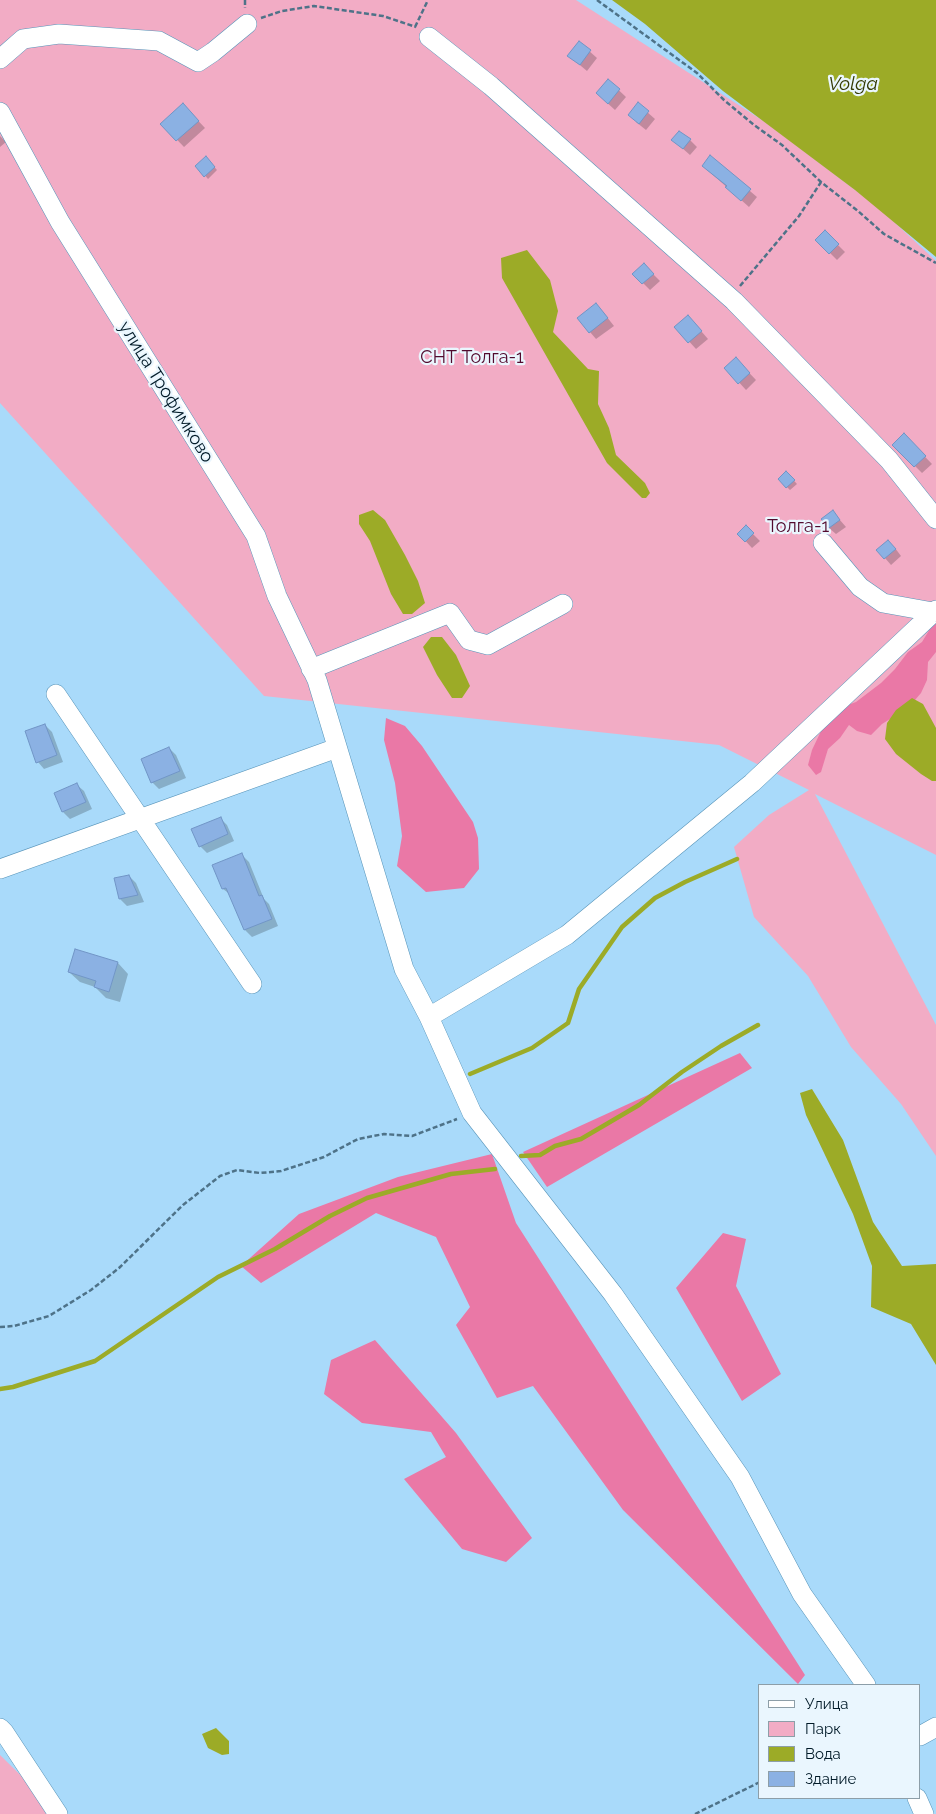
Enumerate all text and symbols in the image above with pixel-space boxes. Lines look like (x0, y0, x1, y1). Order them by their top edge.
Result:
water label: Volga (828, 73, 878, 95)
street label: улица Трофимково (114, 317, 218, 467)
park label: СНТ Толга-1 (420, 347, 524, 369)
park label: Толга-1 (767, 516, 829, 538)
legend (758, 1684, 921, 1799)
text: Улица (805, 1695, 849, 1713)
text: Парк (805, 1720, 841, 1738)
text: Вода (805, 1745, 841, 1763)
text: Здание (805, 1770, 856, 1788)

